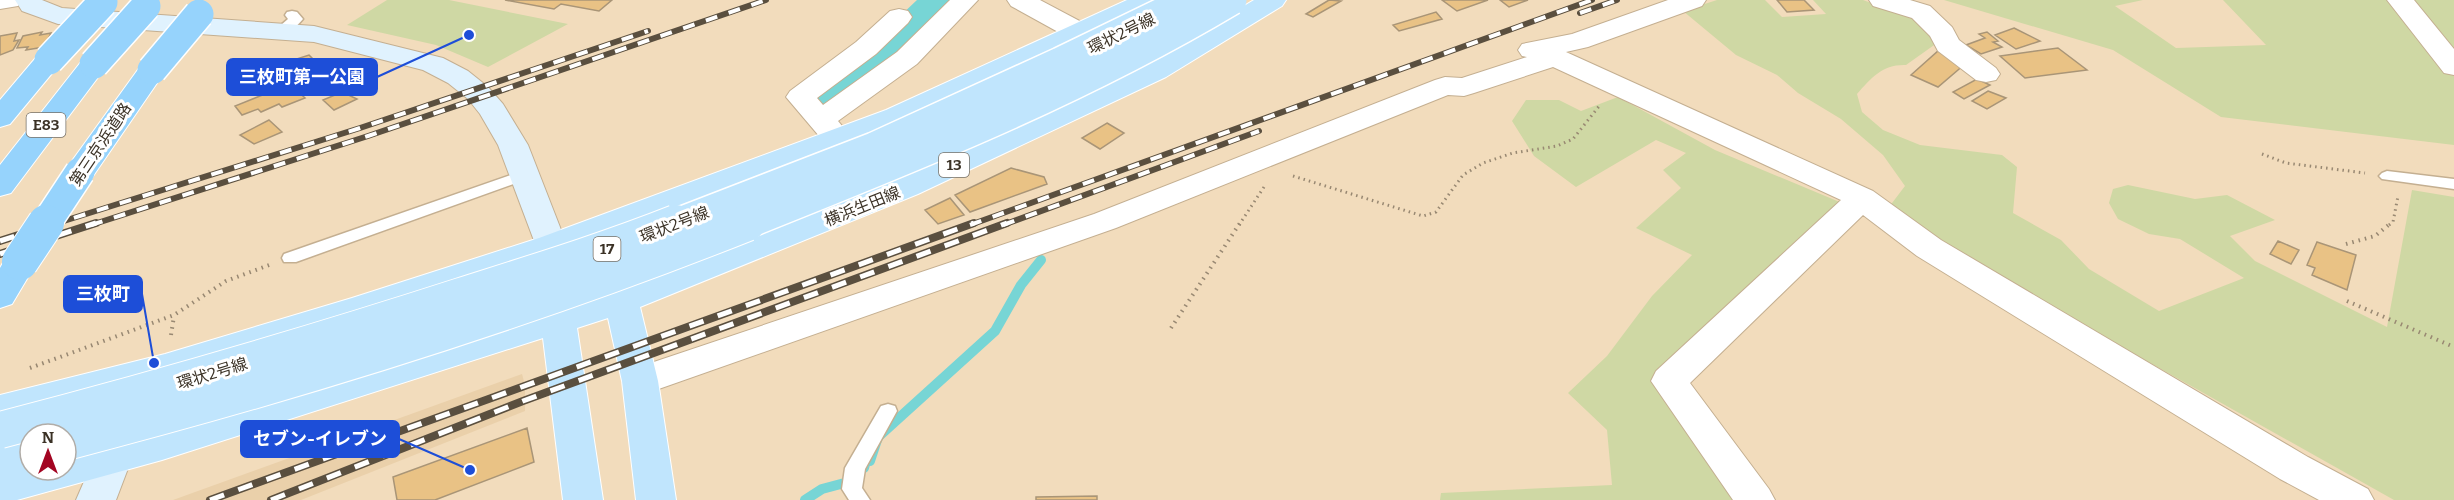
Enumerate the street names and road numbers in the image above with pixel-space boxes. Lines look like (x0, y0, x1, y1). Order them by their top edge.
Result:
street label: 環状2号線 (1084, 9, 1158, 58)
street label: 第三京浜道路 (66, 99, 135, 189)
road number: E83 (26, 113, 66, 137)
road number: 13 (939, 153, 969, 177)
street label: 横浜生田線 (822, 183, 903, 230)
street label: 環状2号線 (637, 203, 712, 246)
road number: 17 (594, 237, 620, 261)
street label: 環状2号線 (175, 354, 250, 393)

